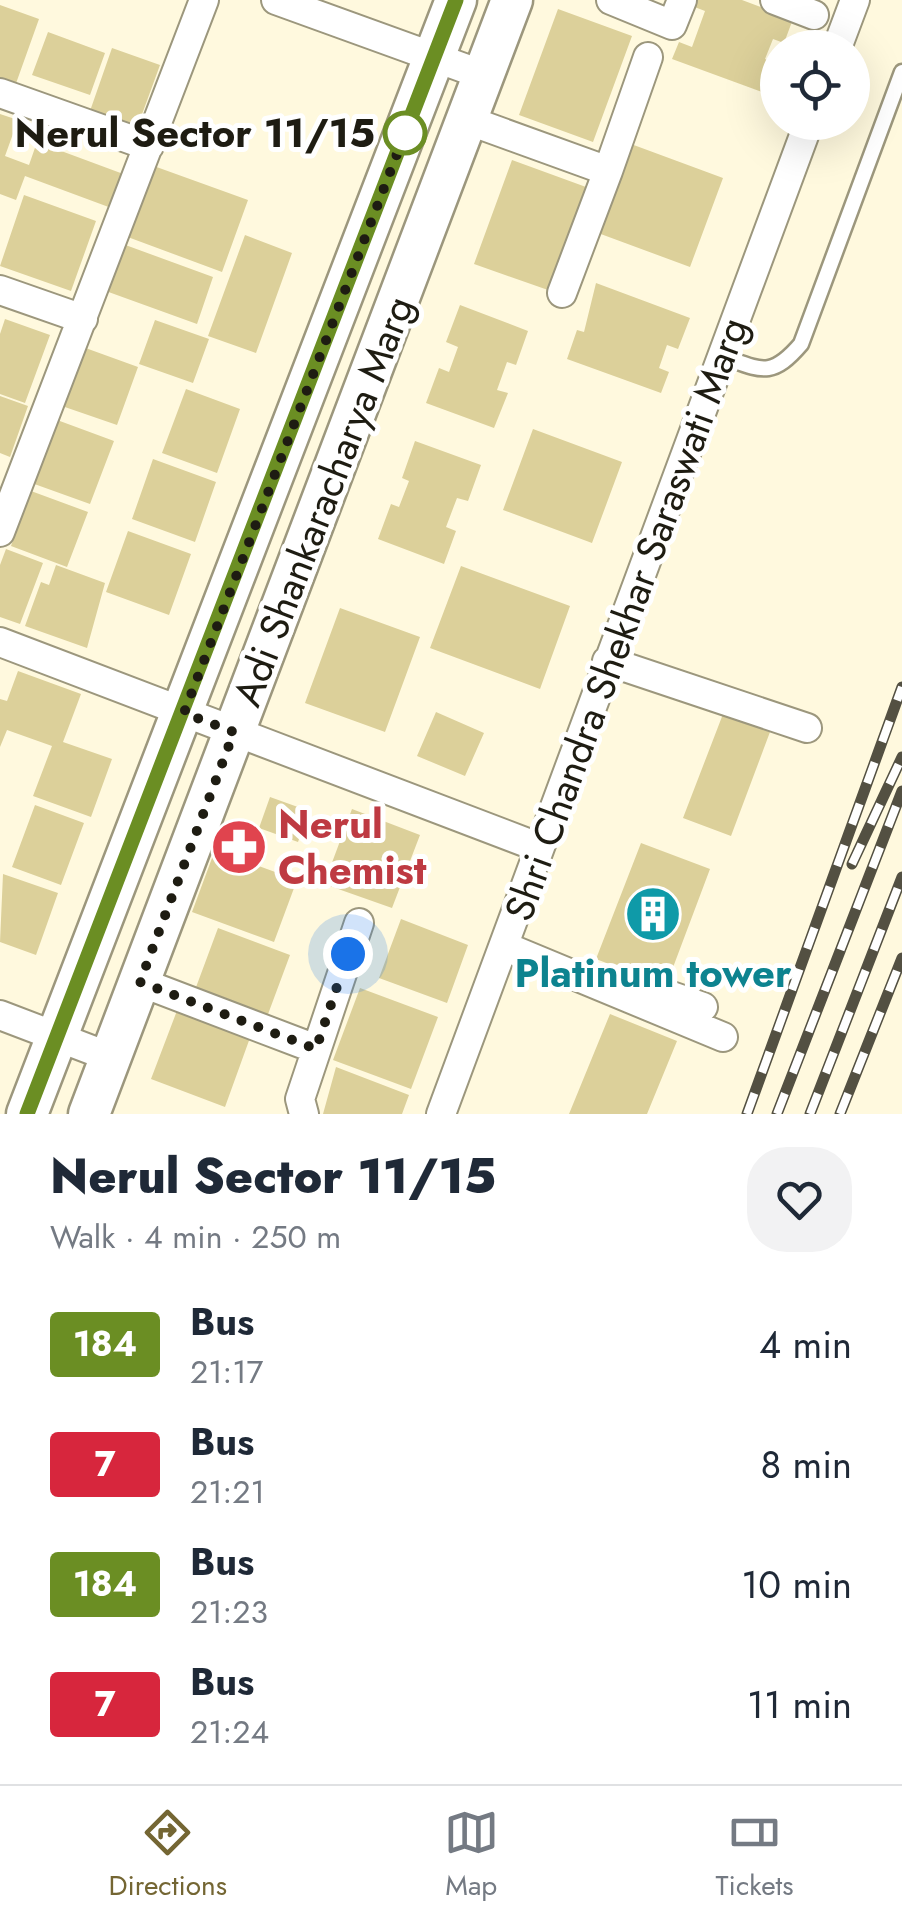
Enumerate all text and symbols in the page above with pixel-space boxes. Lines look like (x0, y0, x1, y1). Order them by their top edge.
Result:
map controls (760, 30, 870, 140)
button: locate (760, 30, 870, 140)
place label: Nerul Sector 11/15 (14, 104, 375, 162)
marker: Nerul Sector 11/15 (384, 112, 426, 154)
street label: Adi Shankaracharya Marg (218, 287, 428, 715)
street label: Shri Chandra Shekhar Saraswati Marg (490, 309, 762, 929)
place label: Nerul Chemist (278, 795, 427, 899)
pharmacy icon: Nerul Chemist (209, 817, 269, 877)
building icon: Platinum tower (623, 884, 683, 944)
your location (323, 929, 373, 979)
place label: Platinum tower (515, 944, 792, 1002)
text: Nerul Sector 11/15 (50, 1142, 496, 1211)
button: heart (747, 1147, 852, 1252)
text: Walk · 4 min · 250 m (50, 1214, 341, 1260)
text: Bus (190, 1294, 254, 1349)
text: 4 min (759, 1317, 852, 1372)
text: 184 (73, 1319, 137, 1369)
text: 21:17 (190, 1349, 263, 1395)
text: Bus (190, 1414, 254, 1469)
text: 8 min (760, 1437, 852, 1492)
text: 7 (94, 1439, 116, 1489)
text: 21:21 (190, 1469, 265, 1515)
text: Bus (190, 1534, 254, 1589)
text: 10 min (741, 1557, 852, 1612)
text: 184 (73, 1559, 137, 1609)
text: 21:23 (190, 1589, 268, 1635)
text: Bus (190, 1654, 254, 1709)
text: 11 min (747, 1677, 852, 1732)
text: 7 (94, 1679, 116, 1729)
text: 21:24 (190, 1709, 269, 1755)
tab: Directions (108, 1805, 227, 1906)
tab: Map (444, 1805, 499, 1906)
tab: Tickets (716, 1805, 794, 1906)

